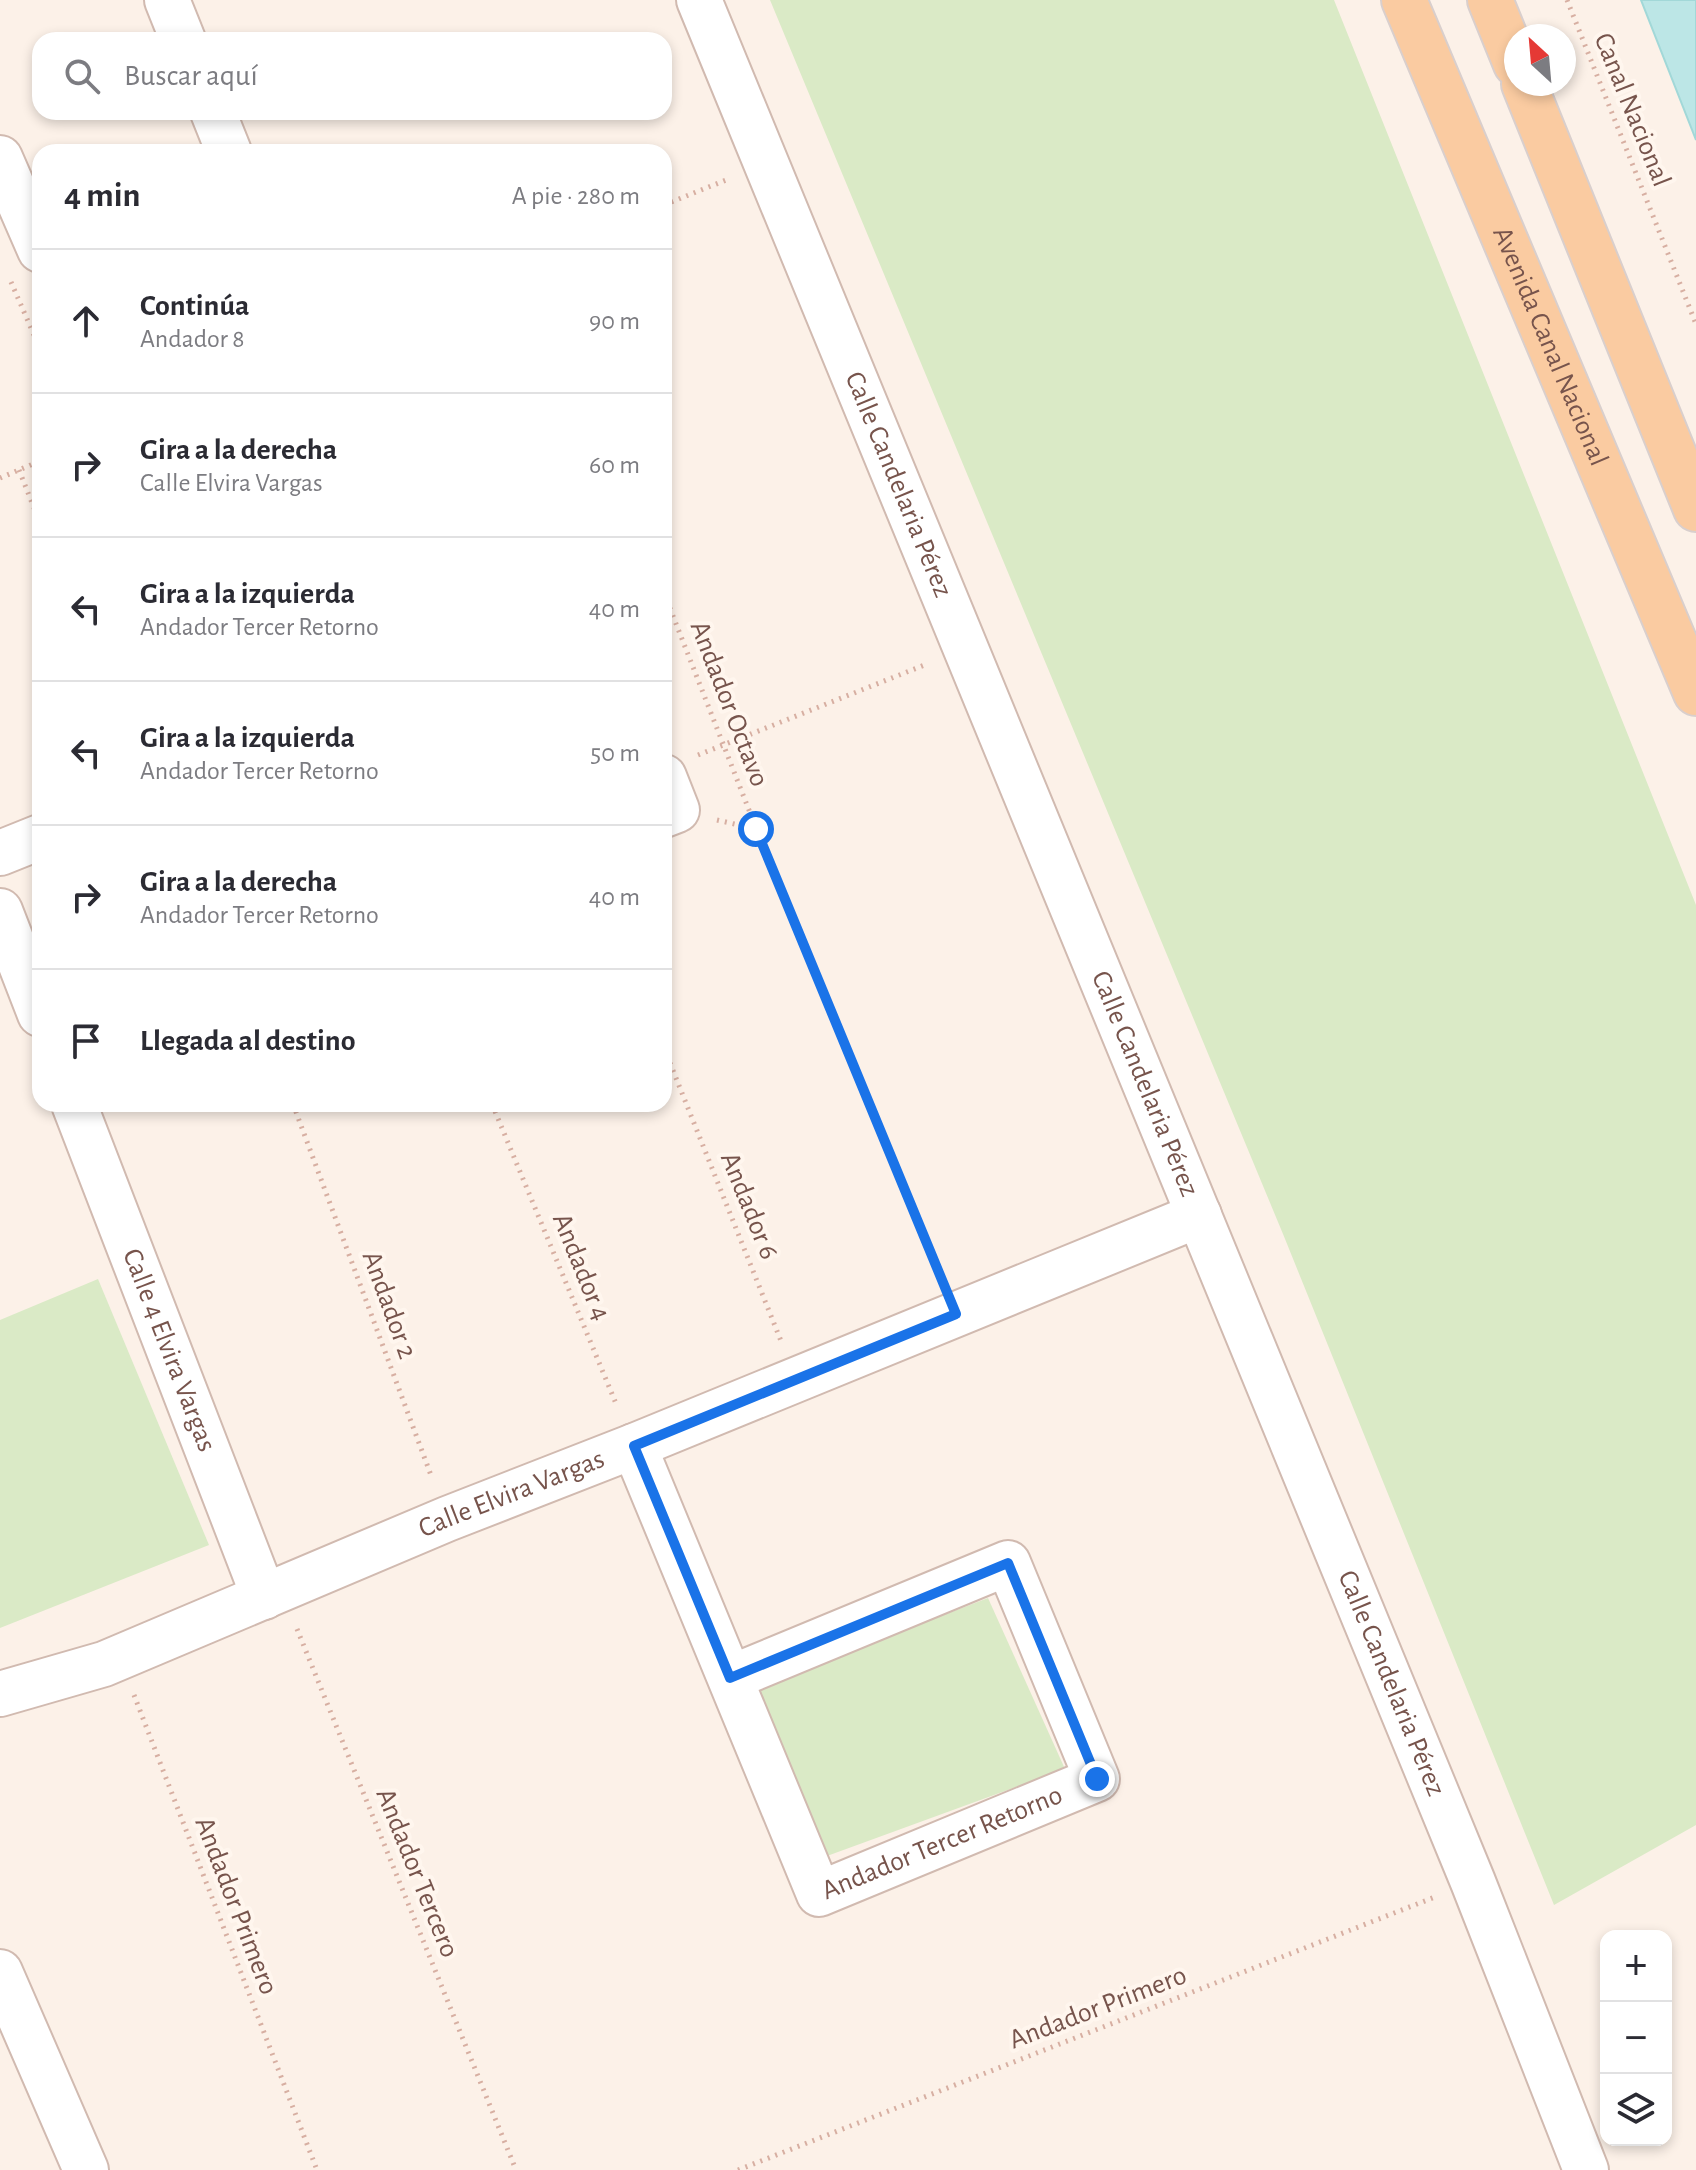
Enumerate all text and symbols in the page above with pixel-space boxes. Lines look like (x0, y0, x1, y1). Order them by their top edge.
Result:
north arrow (1504, 24, 1576, 96)
street label: Canal Nacional (1589, 29, 1675, 191)
search box (32, 32, 672, 120)
icon: search (60, 54, 104, 98)
text: Buscar aquí (124, 61, 258, 91)
text: 4 min (64, 179, 141, 213)
text: A pie · 280 m (512, 183, 640, 209)
street label: Avenida Canal Nacional (1487, 223, 1613, 470)
text: Continúa (140, 291, 249, 321)
icon: ahead (64, 299, 108, 343)
text: 90 m (589, 308, 640, 334)
text: Andador 8 (140, 326, 245, 352)
street label: Calle Candelaria Pérez (840, 368, 957, 601)
text: Gira a la derecha (140, 435, 337, 465)
icon: right (64, 443, 108, 487)
text: 60 m (589, 452, 640, 478)
text: Calle Elvira Vargas (140, 470, 323, 496)
text: Gira a la izquierda (140, 579, 355, 609)
icon: left (64, 587, 108, 631)
text: 40 m (589, 596, 640, 622)
text: Andador Tercer Retorno (140, 614, 379, 640)
street label: Andador Octavo (685, 617, 773, 791)
text: Gira a la izquierda (140, 723, 355, 753)
icon: left (64, 731, 108, 775)
text: 50 m (590, 740, 640, 766)
text: Andador Tercer Retorno (140, 758, 379, 784)
route start (738, 811, 774, 847)
text: Gira a la derecha (140, 867, 337, 897)
icon: right (64, 875, 108, 919)
text: 40 m (589, 884, 640, 910)
text: Andador Tercer Retorno (140, 902, 379, 928)
street label: Calle Candelaria Pérez (1086, 967, 1204, 1201)
icon: arrive (64, 1019, 108, 1063)
text: Llegada al destino (140, 1026, 356, 1056)
street label: Andador 6 (715, 1149, 783, 1263)
street label: Andador 4 (547, 1209, 615, 1325)
street label: Calle 4 Elvira Vargas (117, 1245, 221, 1456)
street label: Andador 2 (357, 1248, 421, 1362)
street label: Calle Elvira Vargas (415, 1445, 608, 1543)
street label: Calle Candelaria Pérez (1333, 1567, 1450, 1800)
route end (1079, 1761, 1115, 1797)
street label: Andador Tercer Retorno (818, 1781, 1066, 1905)
street label: Andador Tercero (370, 1784, 464, 1962)
street label: Andador Primero (189, 1813, 283, 1999)
map controls (1600, 1930, 1672, 2146)
button: + (1600, 1930, 1672, 2002)
street label: Andador Primero (1005, 1961, 1191, 2055)
button: − (1600, 2002, 1672, 2074)
button: layers (1600, 2074, 1672, 2146)

